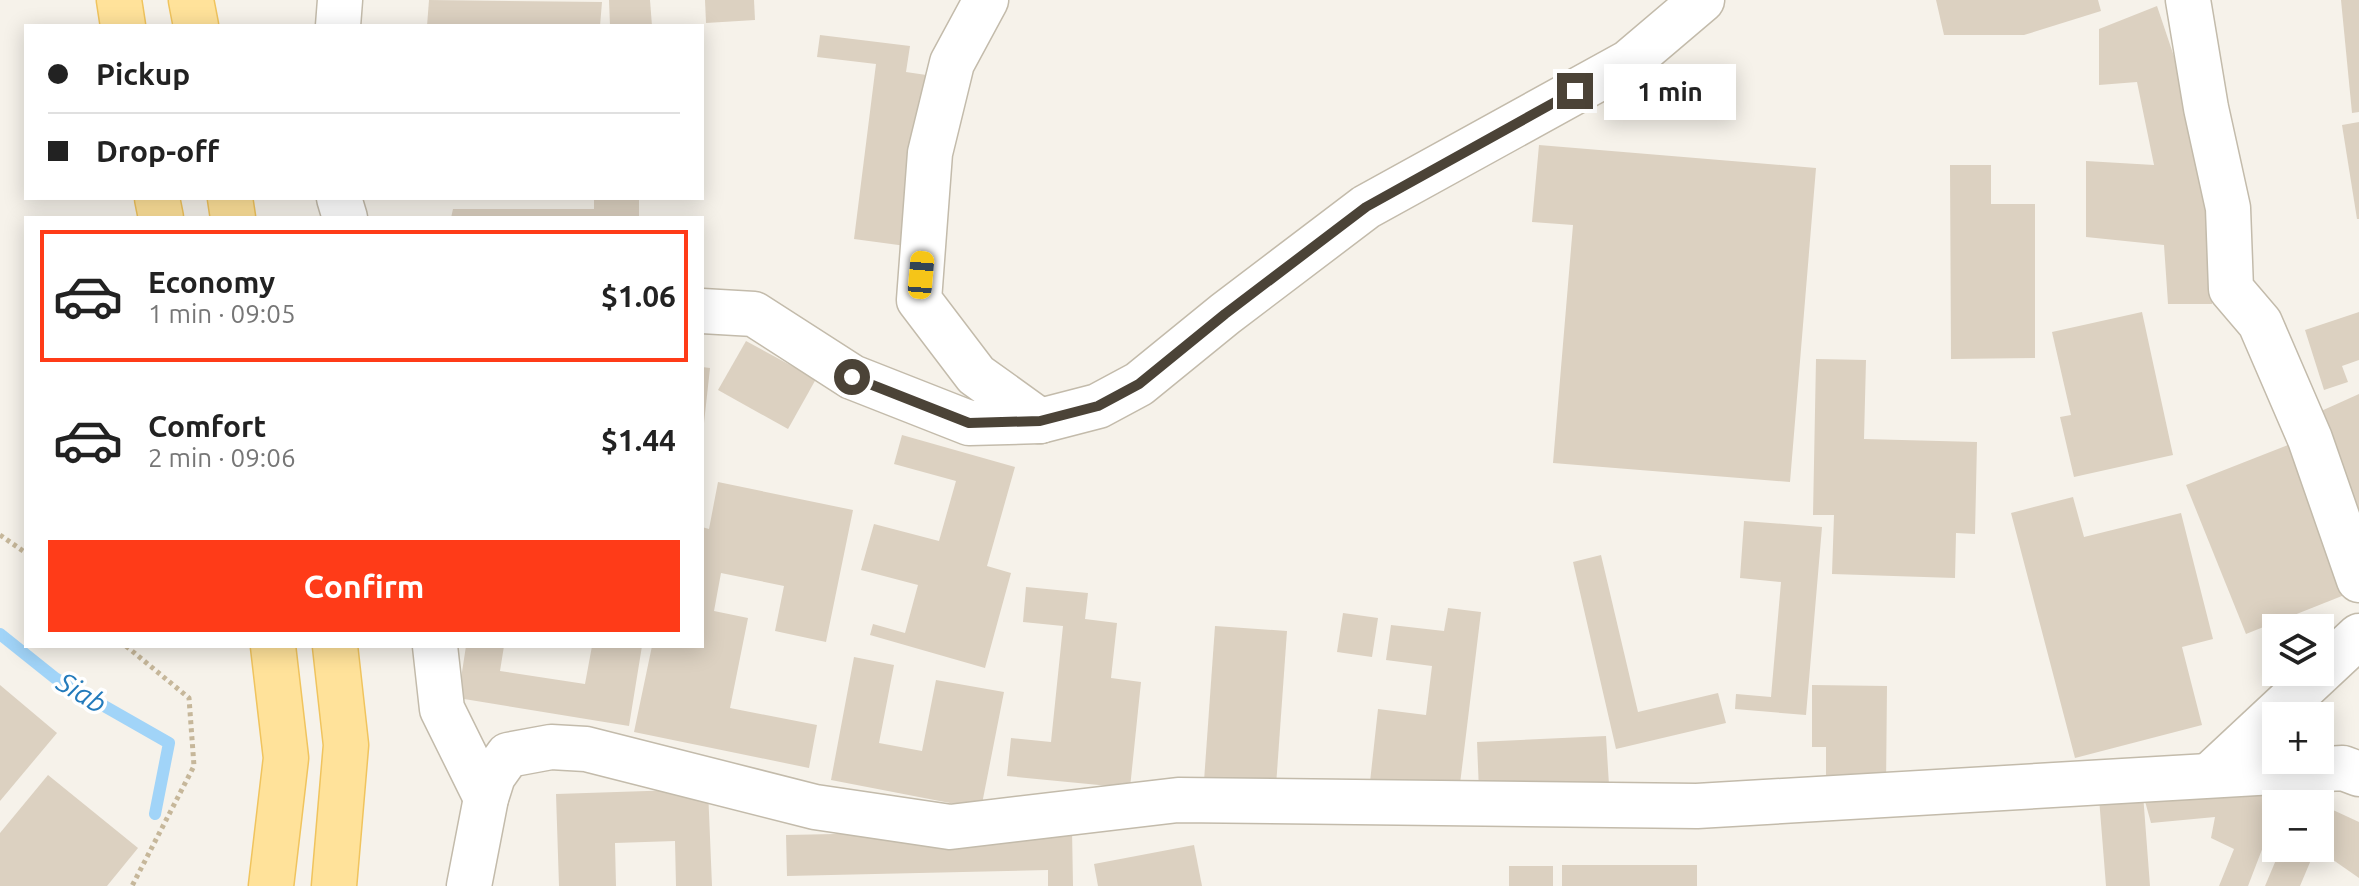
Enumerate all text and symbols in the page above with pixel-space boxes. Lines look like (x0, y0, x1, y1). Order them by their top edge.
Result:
text: Pickup (96, 57, 190, 91)
callout: 1 min (1603, 63, 1735, 119)
route end (1557, 73, 1593, 109)
text: 1 min (1637, 77, 1703, 106)
text: Drop-off (96, 134, 219, 168)
car (907, 250, 935, 300)
icon: car (52, 260, 124, 332)
text: Economy (148, 265, 275, 299)
text: $1.06 (601, 279, 676, 313)
text: 1 min · 09:05 (148, 299, 296, 328)
route start (834, 359, 870, 395)
icon: car (52, 404, 124, 476)
text: Comfort (148, 409, 266, 443)
text: $1.44 (601, 423, 676, 457)
text: 2 min · 09:06 (148, 443, 296, 472)
button: Confirm (48, 540, 680, 632)
map controls (2262, 614, 2334, 862)
button: layers (2262, 614, 2334, 686)
water label: Siab (51, 665, 112, 719)
button: + (2262, 702, 2334, 774)
button: − (2262, 790, 2334, 862)

